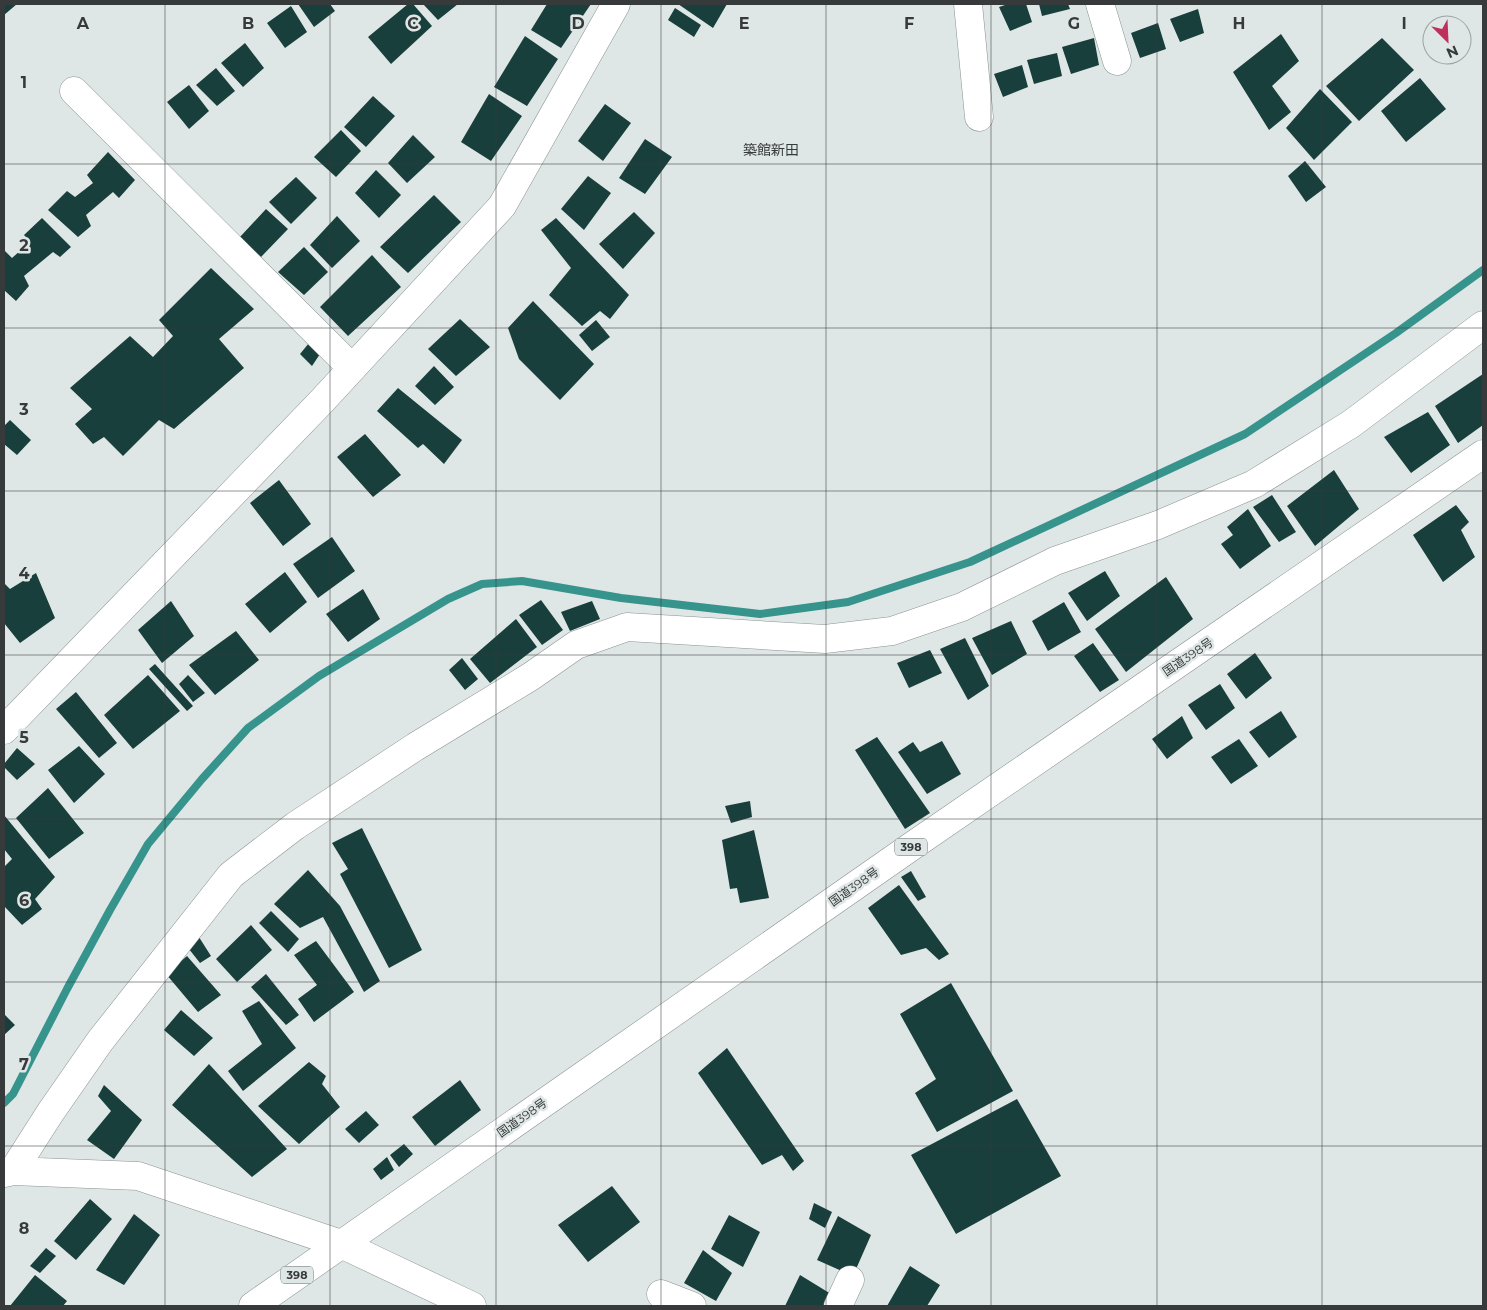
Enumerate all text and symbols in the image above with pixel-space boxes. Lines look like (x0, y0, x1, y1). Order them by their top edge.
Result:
text: A (76, 14, 90, 33)
text: B (242, 14, 254, 33)
text: C (407, 14, 419, 33)
text: D (571, 14, 585, 33)
text: E (739, 14, 749, 33)
text: F (904, 14, 914, 33)
text: G (1068, 14, 1080, 33)
text: H (1233, 14, 1245, 33)
text: I (1401, 14, 1407, 33)
north arrow (1422, 15, 1472, 65)
text: N (1443, 41, 1461, 62)
text: 1 (21, 73, 27, 92)
district label: 築館新田 (743, 141, 799, 159)
text: 2 (19, 236, 29, 255)
text: 3 (18, 400, 29, 419)
text: 4 (18, 564, 30, 583)
street label: 国道398号 (1160, 634, 1216, 679)
text: 5 (19, 728, 29, 747)
road number: 398 (895, 839, 927, 856)
street label: 国道398号 (826, 864, 882, 909)
text: 6 (19, 891, 29, 910)
text: 7 (19, 1055, 29, 1074)
street label: 国道398号 (494, 1095, 550, 1140)
text: 8 (19, 1219, 29, 1238)
road number: 398 (281, 1266, 313, 1284)

